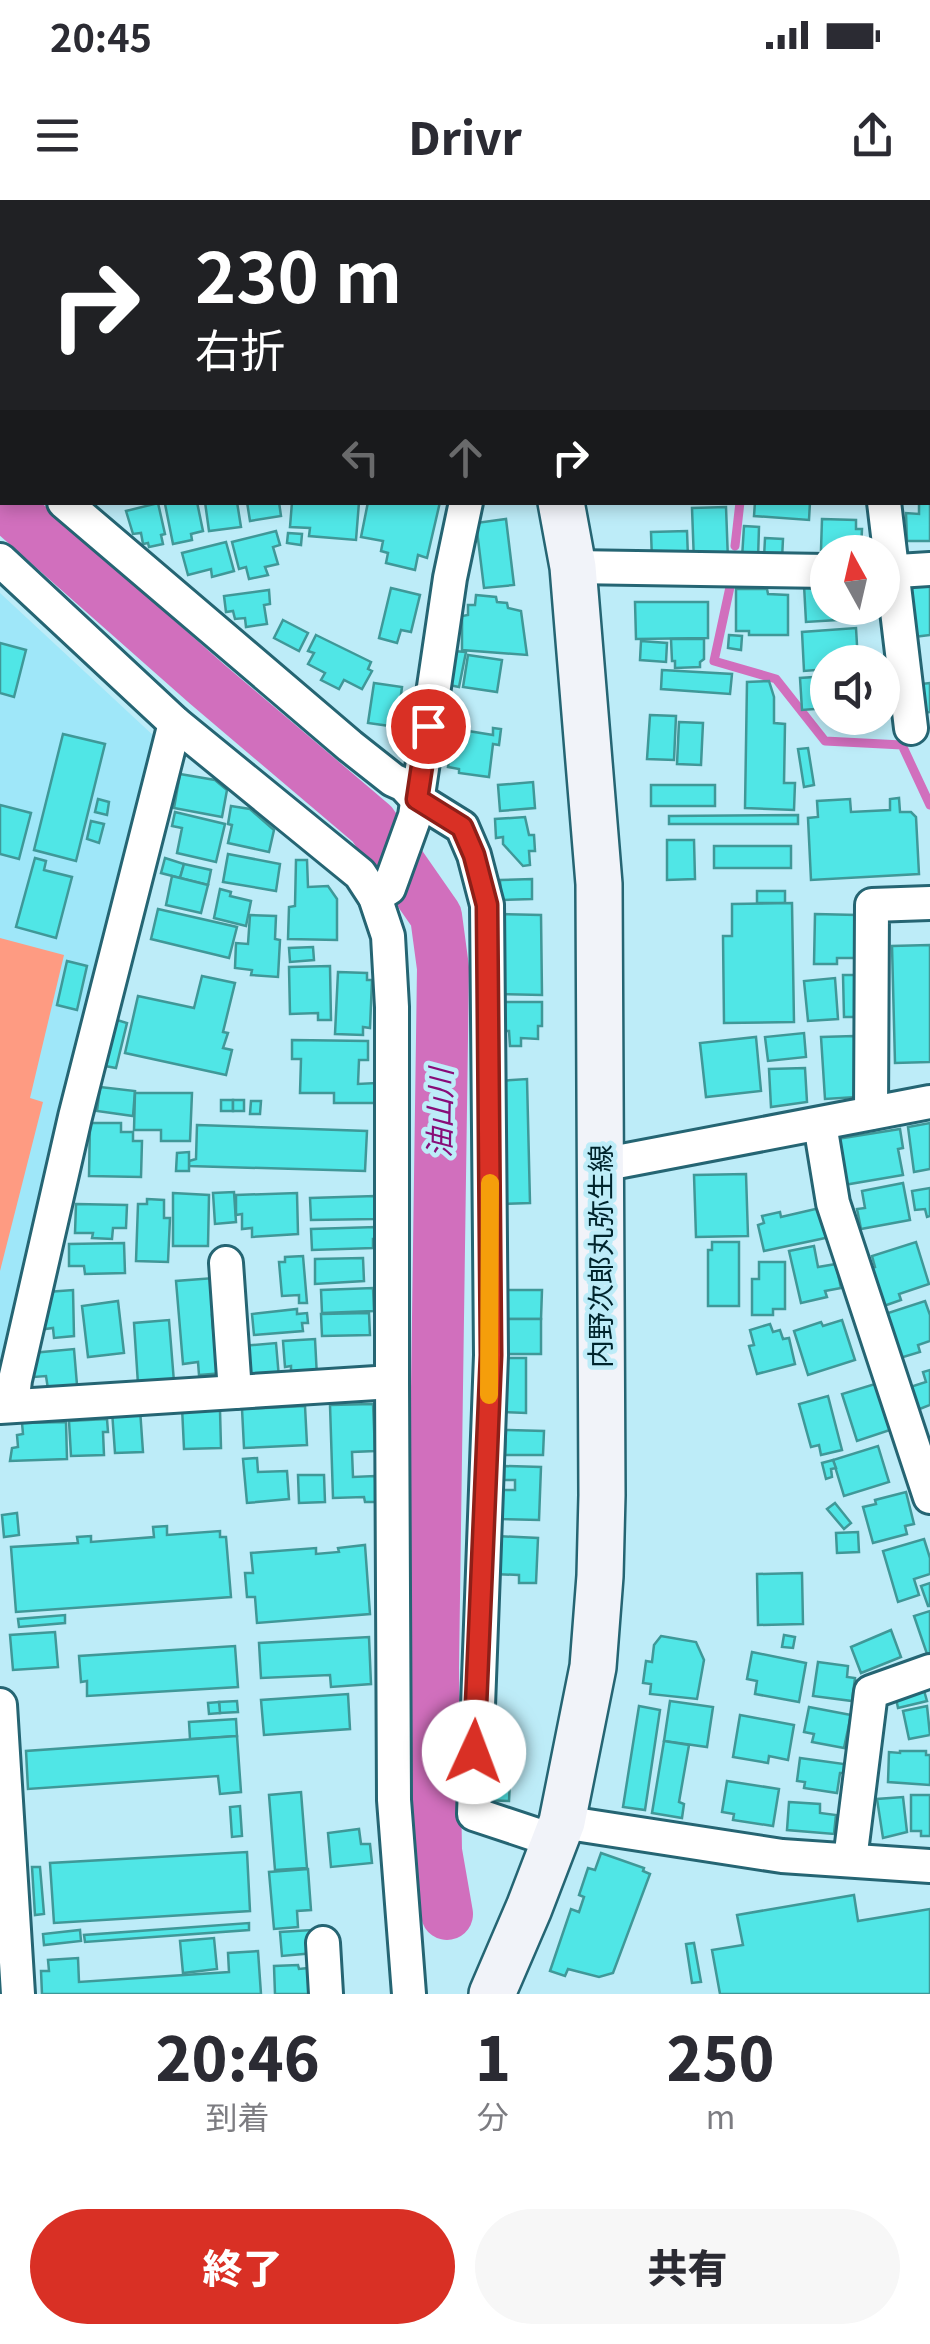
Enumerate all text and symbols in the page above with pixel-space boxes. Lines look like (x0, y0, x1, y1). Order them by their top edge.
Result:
text: 20:45 (50, 8, 152, 63)
text: Drivr (408, 103, 522, 168)
icon: menu (30, 108, 85, 163)
icon: share (845, 108, 900, 163)
text: 230 m (195, 222, 402, 323)
icon: right (30, 240, 160, 370)
text: 右折 (195, 315, 285, 380)
icon: left (333, 430, 388, 485)
icon: ahead (438, 430, 493, 485)
icon: right (543, 430, 598, 485)
north arrow (810, 535, 900, 625)
map controls (810, 535, 900, 735)
button: sound (810, 645, 900, 735)
pin (386, 684, 471, 769)
icon: arrive (401, 699, 456, 754)
water label: 油山川 (415, 1065, 461, 1158)
street label: 内野次郎丸弥生線 (579, 1144, 619, 1368)
position arrow (422, 1700, 526, 1804)
text: 20:46 (156, 2011, 320, 2098)
text: 1 (475, 2011, 511, 2098)
text: 250 (667, 2011, 774, 2098)
text: 到着 (206, 2092, 270, 2138)
text: 分 (477, 2092, 509, 2138)
text: m (706, 2092, 735, 2138)
button: 終了 (30, 2209, 455, 2324)
button: 共有 (475, 2209, 900, 2324)

